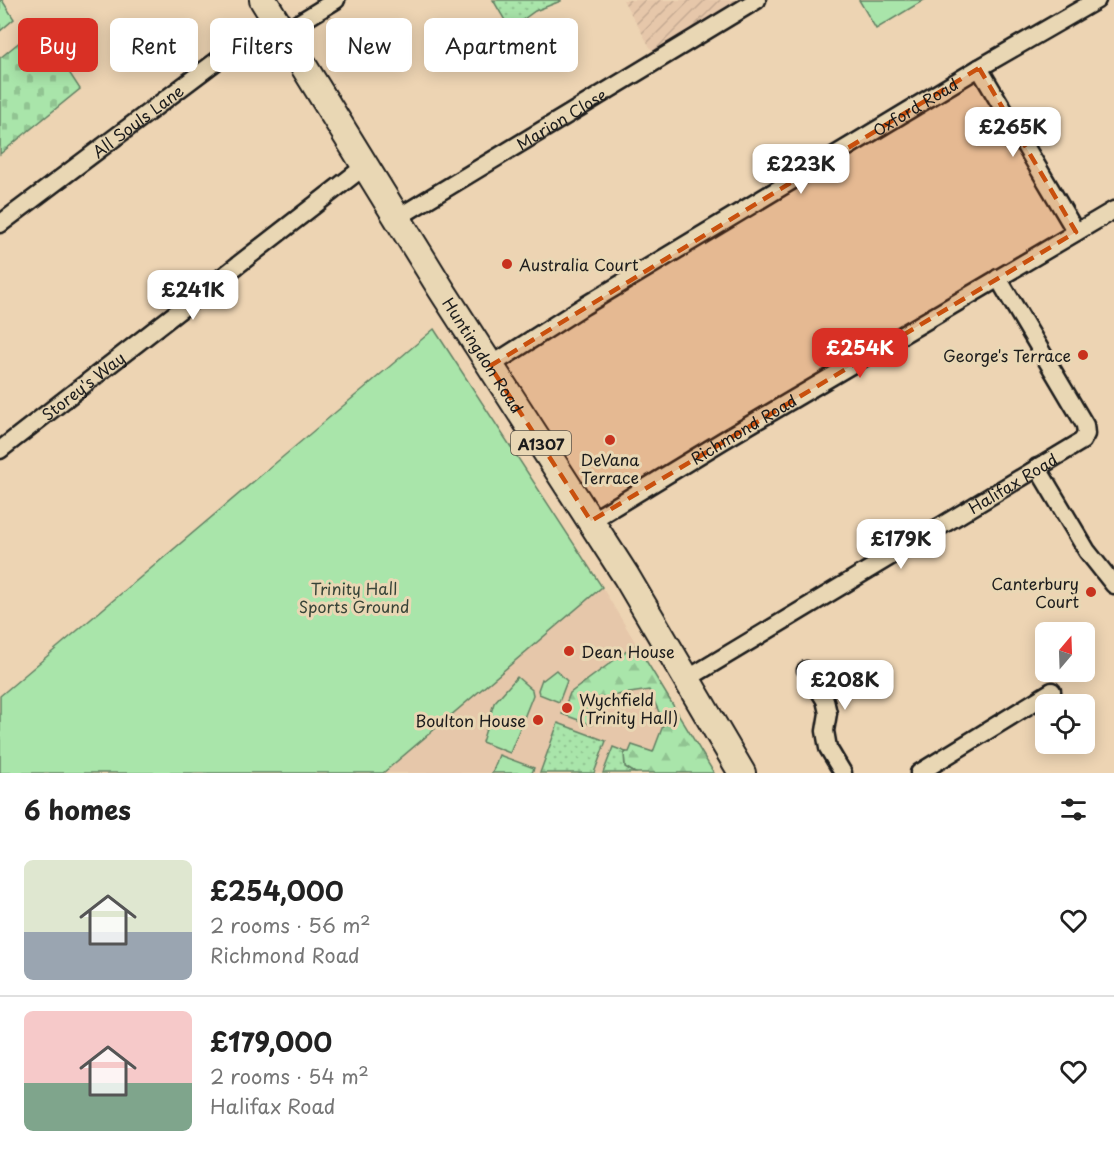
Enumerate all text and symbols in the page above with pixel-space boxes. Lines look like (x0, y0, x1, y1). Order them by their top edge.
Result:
chip: Buy (18, 18, 98, 72)
chip: Rent (110, 18, 198, 72)
chip: Filters (210, 18, 314, 72)
chip: New (326, 18, 412, 72)
chip: Apartment (424, 18, 578, 72)
street label: Oxford Road (868, 71, 962, 142)
street label: All Souls Lane (87, 78, 188, 163)
street label: Marion Close (511, 82, 611, 155)
pin: £265K (971, 107, 1055, 158)
text: £265K (979, 111, 1047, 141)
pin: £223K (759, 144, 843, 195)
text: £223K (767, 148, 835, 178)
place label: Australia Court (519, 252, 639, 276)
marker: Australia Court (500, 257, 514, 271)
pin: £241K (151, 270, 235, 321)
text: £241K (161, 274, 225, 304)
street label: Huntingdon Road (437, 292, 530, 418)
pin: £254K (818, 328, 902, 379)
text: £254K (826, 332, 894, 362)
place label: George's Terrace (943, 343, 1071, 367)
street label: Storey's Way (36, 345, 130, 426)
marker: George's Terrace (1076, 348, 1090, 362)
street label: Richmond Road (686, 388, 801, 470)
road number: A1307 (511, 431, 571, 455)
marker: DeVana Terrace (603, 433, 617, 447)
place label: DeVana Terrace (581, 447, 639, 489)
street label: Halifax Road (963, 447, 1062, 519)
pin: £179K (859, 519, 943, 570)
text: £179K (871, 523, 931, 553)
place label: Canterbury Court (991, 571, 1079, 613)
park label: Trinity Hall Sports Ground (299, 576, 409, 618)
marker: Canterbury Court (1084, 585, 1098, 599)
north arrow (1035, 622, 1095, 682)
map controls (1035, 622, 1095, 754)
place label: Dean House (581, 639, 675, 663)
marker: Dean House (562, 644, 576, 658)
pin: £208K (803, 660, 887, 711)
text: £208K (811, 664, 879, 694)
place label: Wychfield (Trinity Hall) (579, 687, 678, 729)
button: locate (1035, 694, 1095, 754)
marker: Wychfield (Trinity Hall) (560, 701, 574, 715)
place label: Boulton House (415, 708, 526, 732)
marker: Boulton House (531, 713, 545, 727)
text: 6 homes (24, 790, 131, 829)
icon: filters (1057, 793, 1090, 826)
text: £254,000 (210, 871, 344, 910)
icon: home (72, 884, 144, 956)
icon: heart (1057, 904, 1090, 937)
text: 2 rooms · 56 m² (210, 910, 371, 940)
text: Richmond Road (210, 940, 360, 970)
text: £179,000 (210, 1022, 332, 1061)
icon: home (72, 1035, 144, 1107)
icon: heart (1057, 1055, 1090, 1088)
text: 2 rooms · 54 m² (210, 1061, 369, 1091)
text: Halifax Road (210, 1091, 335, 1121)

